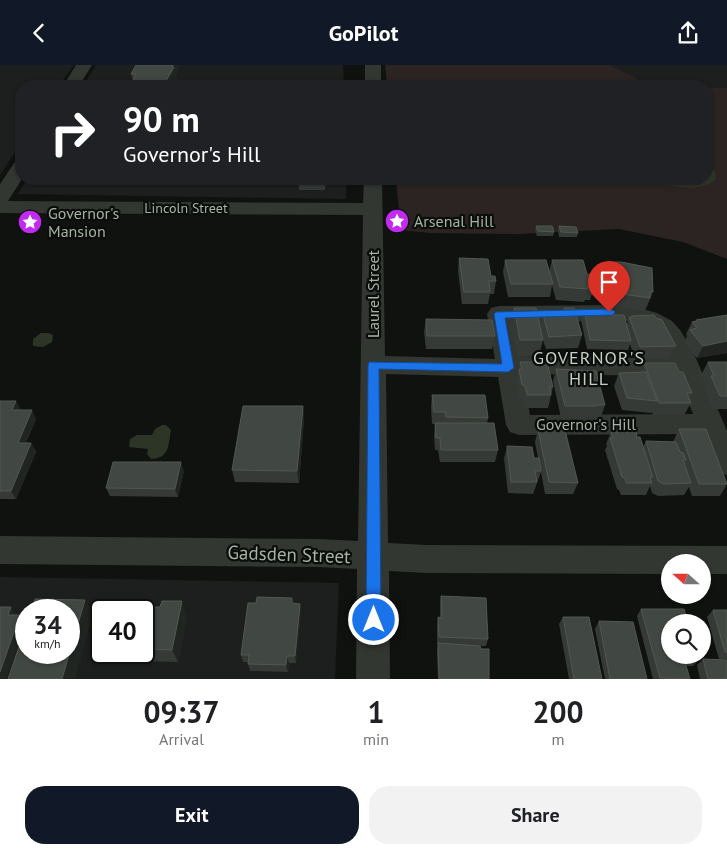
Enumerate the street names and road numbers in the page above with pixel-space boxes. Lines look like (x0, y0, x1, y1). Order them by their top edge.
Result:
street label: Lincoln Street (144, 199, 228, 217)
street label: Laurel Street (363, 249, 383, 338)
street label: Governor's Hill (536, 414, 636, 434)
street label: Gadsden Street (227, 540, 352, 568)

